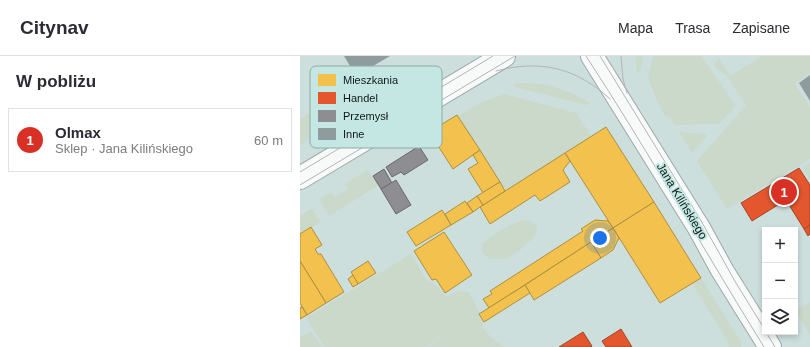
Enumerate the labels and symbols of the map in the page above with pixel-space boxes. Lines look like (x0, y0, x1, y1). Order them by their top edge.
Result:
legend (310, 66, 442, 148)
text: Mieszkania (343, 74, 399, 86)
text: Handel (343, 92, 378, 104)
text: Przemysł (343, 110, 389, 122)
text: Inne (343, 128, 364, 140)
street label: Jana Kilińskiego (654, 160, 710, 242)
pin: 1 (771, 177, 797, 207)
your location (590, 228, 610, 248)

